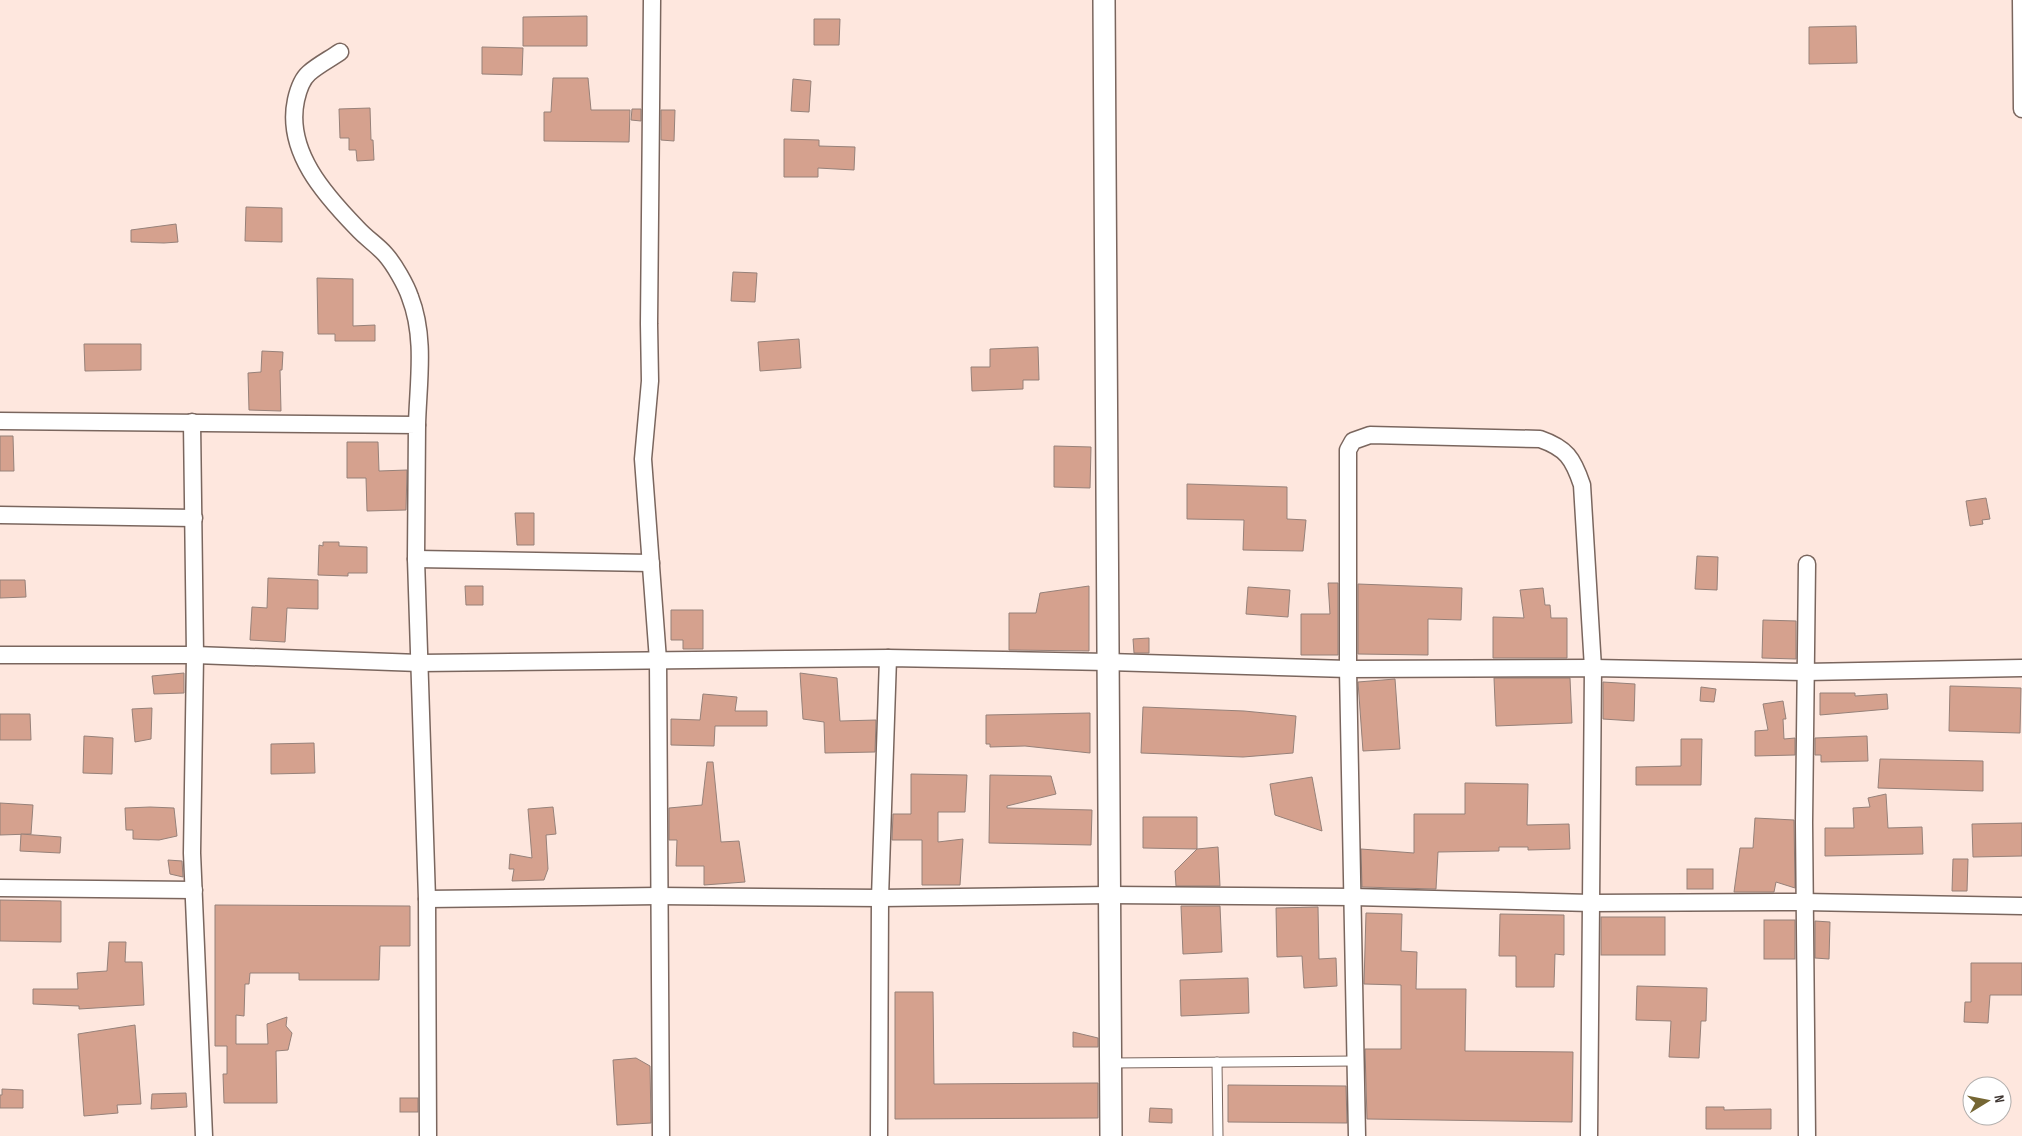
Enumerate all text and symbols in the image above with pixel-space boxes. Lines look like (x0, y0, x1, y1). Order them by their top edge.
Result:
north arrow (1962, 1076, 2012, 1126)
text: N (1990, 1094, 2008, 1104)

